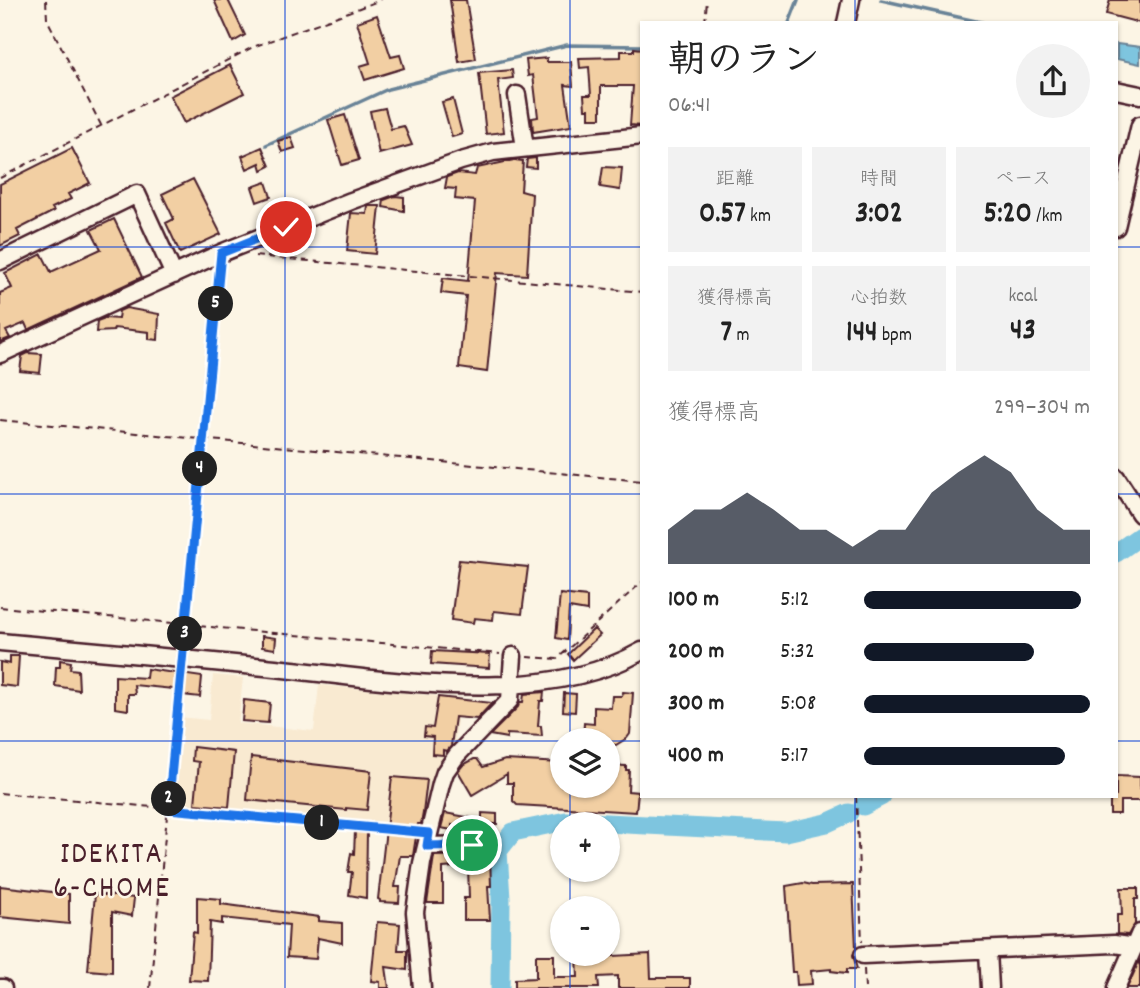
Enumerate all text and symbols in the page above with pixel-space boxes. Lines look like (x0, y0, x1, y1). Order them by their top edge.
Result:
text: 朝のラン (668, 36, 820, 91)
button: share (1016, 44, 1090, 118)
text: 06:41 (668, 90, 710, 123)
text: 距離 (716, 167, 754, 194)
text: 時間 (860, 167, 898, 194)
text: ペース (995, 167, 1051, 194)
text: 0.57 (699, 194, 746, 237)
text: 3:02 (855, 194, 903, 237)
text: 5:20 (984, 194, 1032, 237)
pin (256, 197, 316, 257)
text: km (746, 204, 771, 231)
text: /km (1032, 204, 1062, 231)
icon: check (267, 208, 305, 246)
text: kcal (1009, 284, 1037, 311)
pin: 5 (198, 286, 234, 322)
text: 獲得標高 (697, 286, 773, 313)
text: 心拍数 (850, 286, 908, 313)
text: 5 (211, 290, 220, 317)
text: 43 (1010, 311, 1036, 354)
text: 7 (721, 313, 732, 356)
text: 144 (846, 313, 878, 356)
text: m (732, 323, 749, 350)
text: bpm (878, 323, 912, 350)
text: 299–304 m (994, 392, 1090, 425)
text: 獲得標高 (668, 398, 760, 431)
pin: 4 (182, 452, 218, 486)
text: 4 (196, 455, 203, 482)
text: 100 m (668, 584, 719, 617)
text: 5:12 (780, 584, 810, 617)
pin: 3 (168, 616, 202, 652)
text: 3 (180, 620, 189, 647)
text: 200 m (668, 636, 724, 669)
text: 5:32 (780, 636, 815, 669)
text: 300 m (668, 688, 724, 721)
text: 5:08 (780, 688, 816, 721)
map controls (550, 728, 620, 966)
button: layers (550, 728, 620, 798)
text: 400 m (668, 740, 724, 773)
text: 5:17 (780, 740, 808, 773)
pin: 2 (152, 782, 186, 816)
text: 2 (164, 785, 173, 812)
pin: 1 (304, 806, 340, 840)
text: 1 (319, 809, 324, 836)
button: + (550, 812, 620, 882)
pin (442, 815, 502, 875)
icon: arrive (453, 826, 491, 864)
district label: IDEKITA 6-CHOME (53, 835, 171, 912)
button: − (550, 896, 620, 966)

